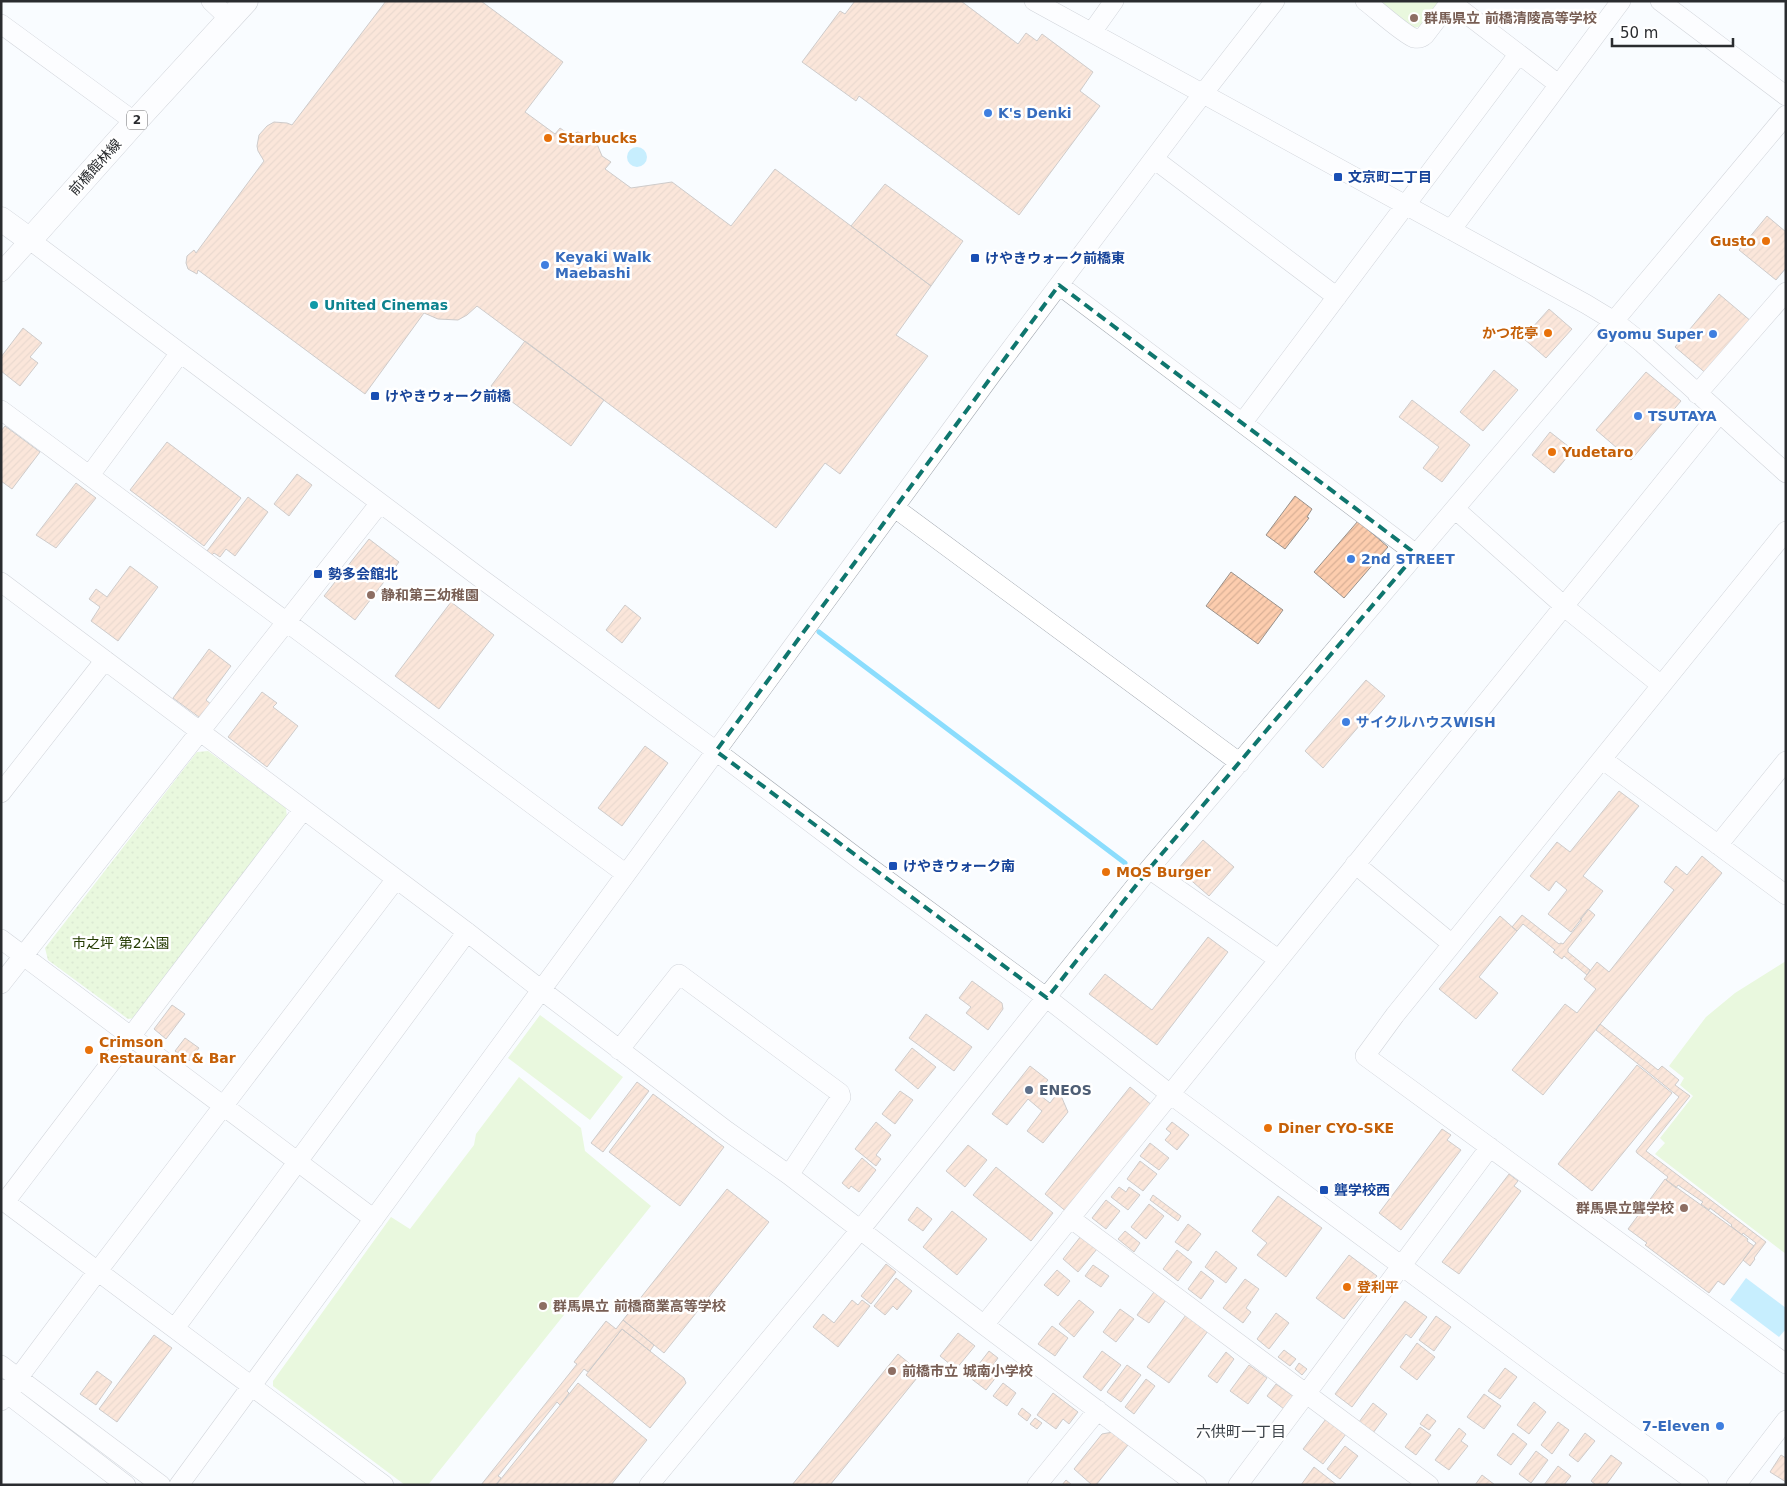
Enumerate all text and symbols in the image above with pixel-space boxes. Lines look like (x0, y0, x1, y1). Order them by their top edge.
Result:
place label: 群馬県立 前橋清陵高等学校 (1424, 10, 1597, 26)
marker: 群馬県立 前橋清陵高等学校 (1408, 12, 1420, 24)
scale bar (1612, 15, 1733, 47)
text: 50 m (1620, 24, 1658, 42)
place label: K's Denki (998, 105, 1072, 121)
marker: K's Denki (982, 107, 994, 119)
road number: 2 (127, 110, 147, 130)
place label: Starbucks (558, 130, 637, 146)
marker: Starbucks (542, 132, 554, 144)
street label: 前橋館林線 (66, 136, 124, 198)
place label: 文京町二丁目 (1348, 169, 1432, 185)
marker: 文京町二丁目 (1332, 171, 1344, 183)
place label: Gusto (1710, 233, 1756, 249)
marker: Gusto (1760, 235, 1772, 247)
place label: Keyaki Walk Maebashi (555, 249, 652, 281)
place label: けやきウォーク前橋東 (985, 250, 1125, 266)
marker: けやきウォーク前橋東 (969, 252, 981, 264)
marker: Keyaki Walk Maebashi (539, 259, 551, 271)
place label: United Cinemas (324, 297, 448, 313)
marker: United Cinemas (308, 299, 320, 311)
place label: かつ花亭 (1482, 325, 1538, 341)
place label: Gyomu Super (1597, 326, 1703, 342)
marker: かつ花亭 (1542, 327, 1554, 339)
marker: Gyomu Super (1707, 328, 1719, 340)
place label: けやきウォーク前橋 (385, 388, 511, 404)
marker: けやきウォーク前橋 (369, 390, 381, 402)
place label: TSUTAYA (1648, 408, 1717, 424)
marker: TSUTAYA (1632, 410, 1644, 422)
place label: Yudetaro (1561, 444, 1634, 460)
marker: Yudetaro (1546, 446, 1558, 458)
place label: 2nd STREET (1361, 551, 1455, 567)
marker: 2nd STREET (1345, 553, 1357, 565)
place label: 勢多会館北 (328, 566, 398, 582)
marker: 勢多会館北 (312, 568, 324, 580)
place label: 静和第三幼稚園 (381, 587, 479, 603)
marker: 静和第三幼稚園 (365, 589, 377, 601)
place label: サイクルハウスWISH (1356, 714, 1496, 730)
marker: サイクルハウスWISH (1340, 716, 1352, 728)
place label: けやきウォーク南 (903, 858, 1015, 874)
marker: けやきウォーク南 (887, 860, 899, 872)
place label: MOS Burger (1116, 864, 1211, 880)
marker: MOS Burger (1100, 866, 1112, 878)
park label: 市之坪 第2公園 (72, 935, 170, 951)
place label: Crimson Restaurant & Bar (99, 1034, 236, 1066)
marker: Crimson Restaurant & Bar (83, 1044, 95, 1056)
place label: ENEOS (1039, 1082, 1092, 1098)
marker: ENEOS (1023, 1084, 1035, 1096)
place label: Diner CYO-SKE (1278, 1120, 1394, 1136)
marker: Diner CYO-SKE (1262, 1122, 1274, 1134)
place label: 聾学校西 (1334, 1182, 1390, 1198)
marker: 聾学校西 (1318, 1184, 1330, 1196)
place label: 群馬県立聾学校 (1576, 1200, 1674, 1216)
marker: 群馬県立聾学校 (1678, 1202, 1690, 1214)
place label: 登利平 (1357, 1279, 1399, 1295)
marker: 登利平 (1341, 1281, 1353, 1293)
place label: 群馬県立 前橋商業高等学校 (553, 1298, 726, 1314)
marker: 群馬県立 前橋商業高等学校 (537, 1300, 549, 1312)
place label: 前橋市立 城南小学校 (902, 1363, 1033, 1379)
marker: 前橋市立 城南小学校 (886, 1365, 898, 1377)
place label: 7-Eleven (1642, 1418, 1710, 1434)
marker: 7-Eleven (1714, 1420, 1726, 1432)
district label: 六供町一丁目 (1196, 1423, 1286, 1441)

